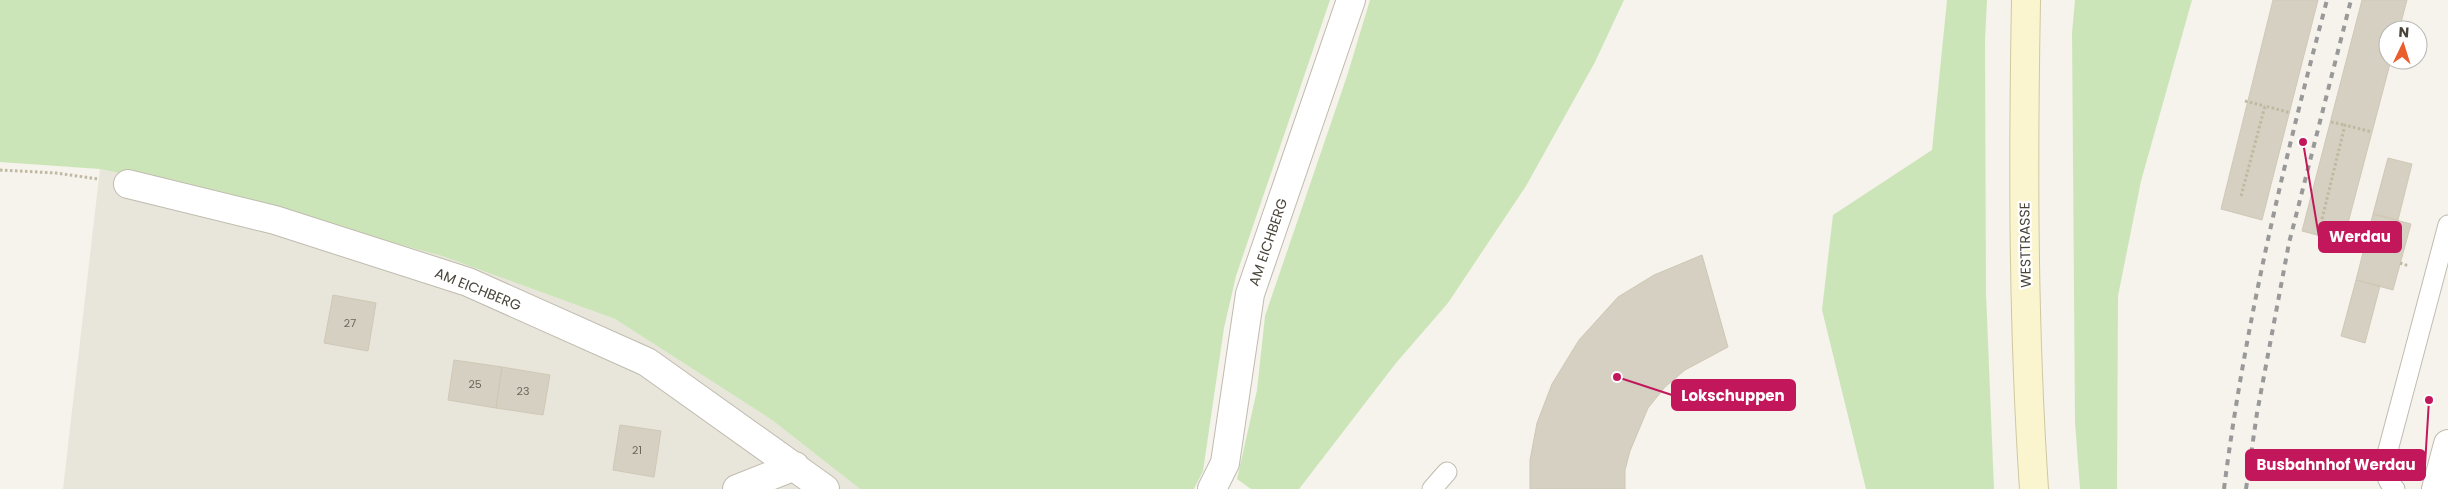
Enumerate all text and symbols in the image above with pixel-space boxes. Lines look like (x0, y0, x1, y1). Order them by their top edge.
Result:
north arrow (2378, 20, 2428, 70)
text: N (2398, 22, 2410, 42)
street label: AM EICHBERG (1244, 195, 1292, 289)
street label: WESTTRASSE (2014, 202, 2036, 288)
callout: Werdau (2319, 222, 2401, 252)
text: Werdau (2329, 226, 2391, 247)
street label: AM EICHBERG (432, 263, 524, 315)
house number: 27 (344, 315, 356, 331)
house number: 25 (468, 376, 482, 392)
callout: Lokschuppen (1672, 380, 1795, 410)
house number: 23 (517, 383, 529, 399)
text: Lokschuppen (1681, 385, 1785, 406)
house number: 21 (632, 442, 642, 458)
callout: Busbahnhof Werdau (2246, 450, 2425, 480)
text: Busbahnhof Werdau (2256, 454, 2416, 475)

